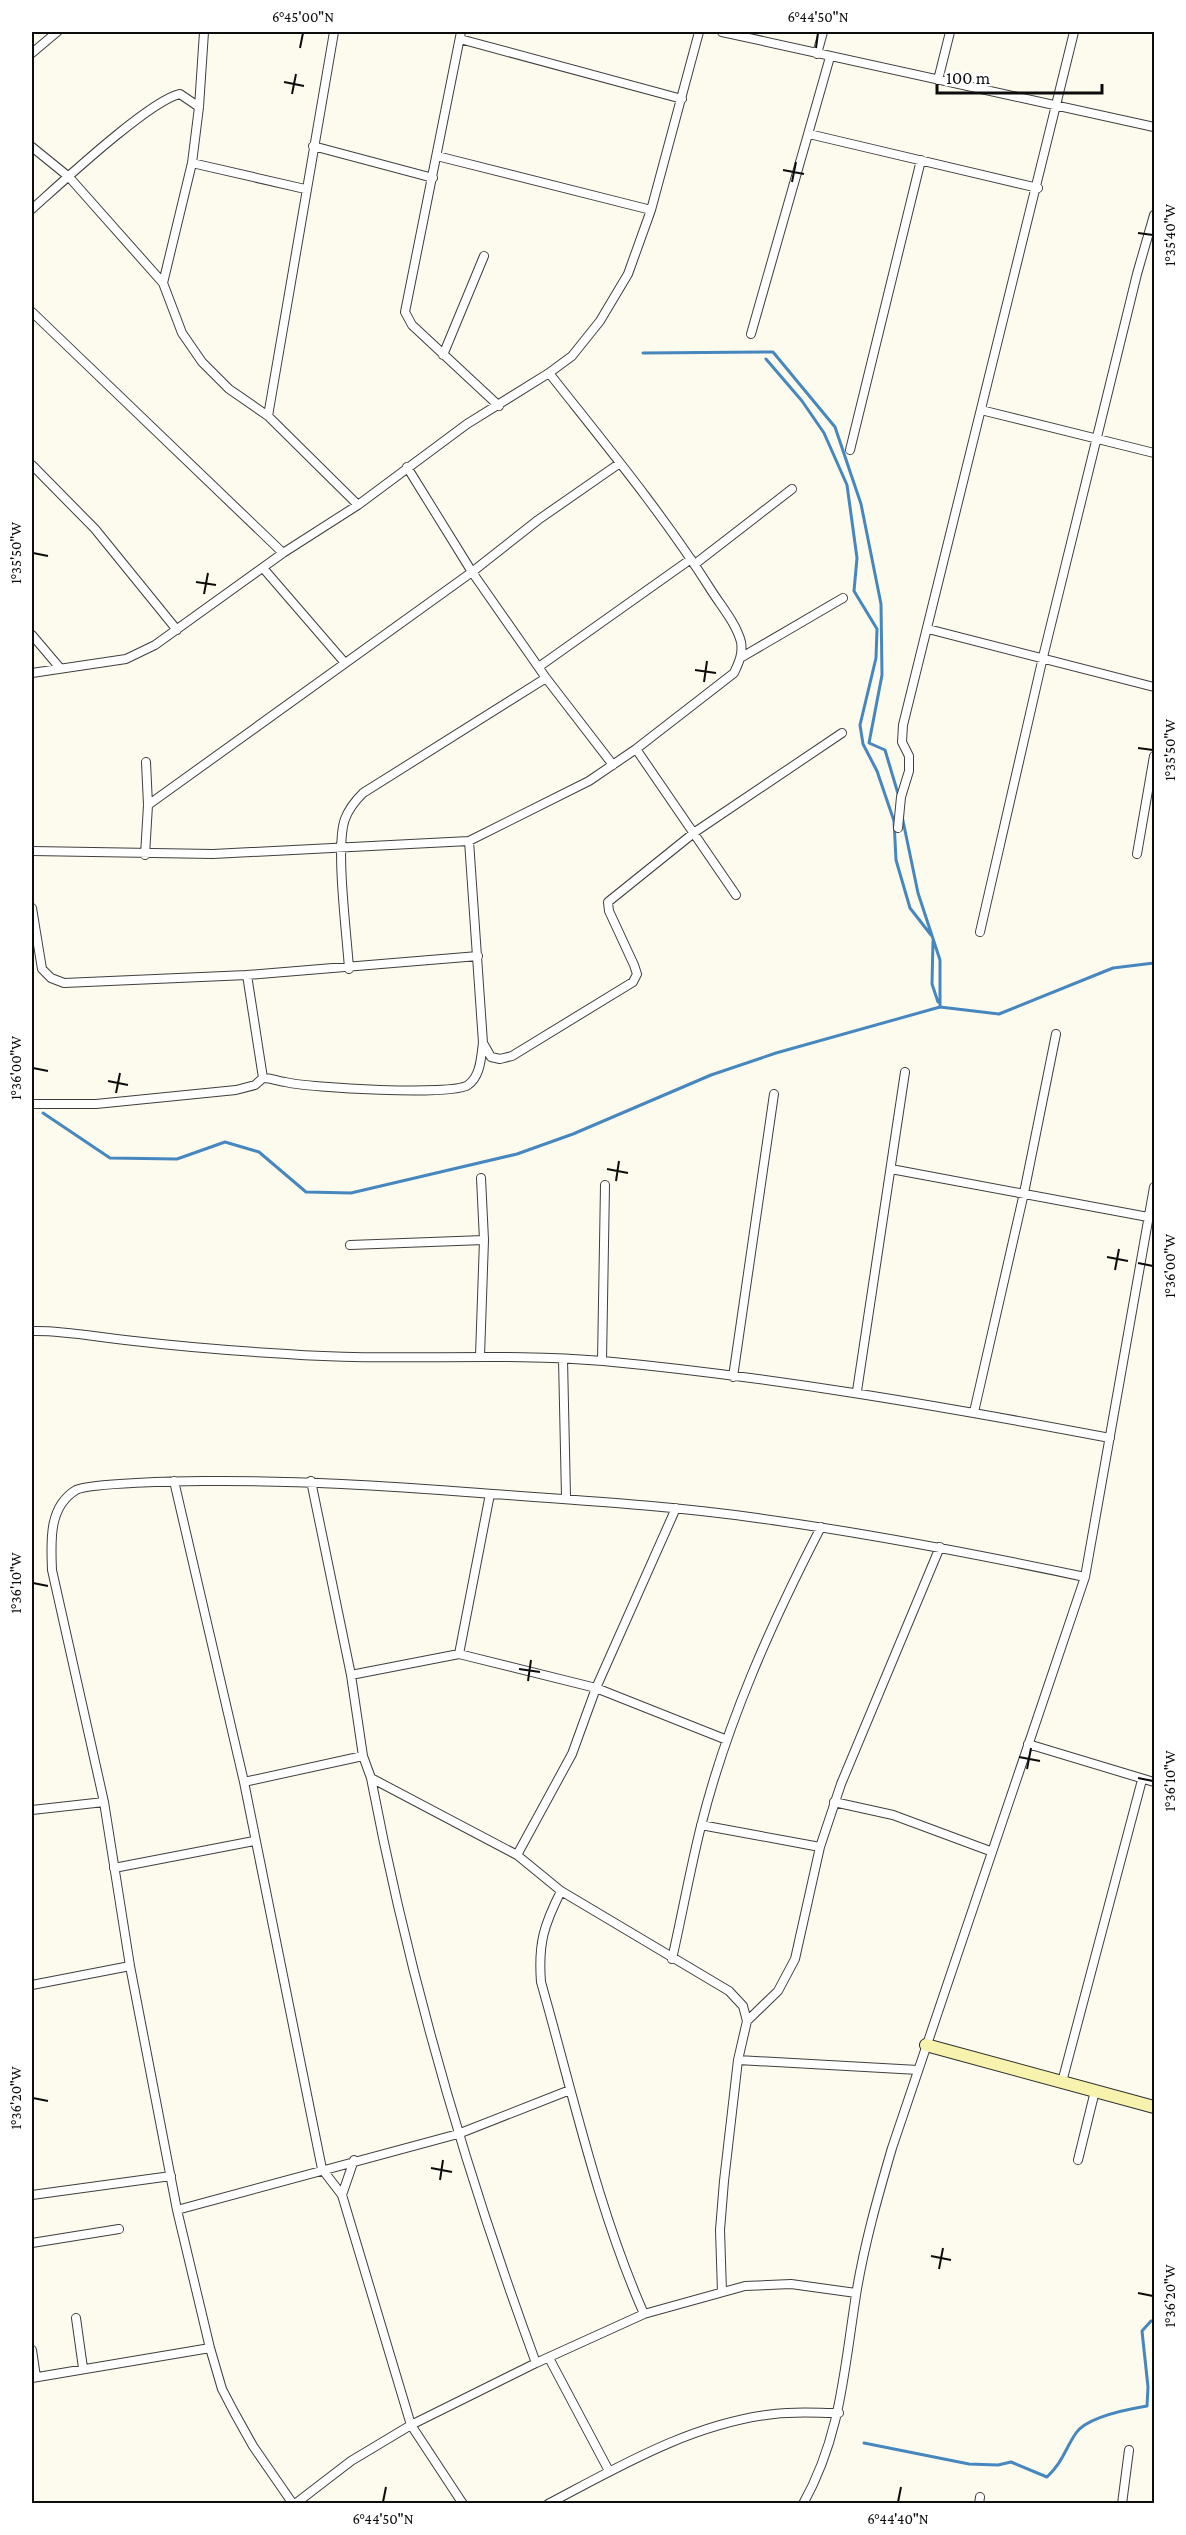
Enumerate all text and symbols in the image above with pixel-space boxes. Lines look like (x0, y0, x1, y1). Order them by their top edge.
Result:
text: 6°45'00"N (272, 9, 334, 25)
text: 6°44'50"N (787, 9, 849, 25)
scale bar (937, 57, 1102, 95)
text: 100 m (946, 68, 991, 88)
text: 1°35'40"W (1162, 204, 1178, 266)
text: 1°35'50"W (8, 522, 24, 584)
text: 1°35'50"W (1162, 719, 1178, 781)
text: 1°36'00"W (8, 1036, 24, 1100)
text: 1°36'00"W (1162, 1234, 1178, 1298)
text: 1°36'10"W (8, 1552, 24, 1614)
text: 1°36'10"W (1162, 1750, 1178, 1812)
text: 1°36'20"W (8, 2066, 24, 2130)
text: 1°36'20"W (1162, 2264, 1178, 2328)
text: 6°44'50"N (352, 2511, 414, 2527)
text: 6°44'40"N (867, 2511, 929, 2527)

